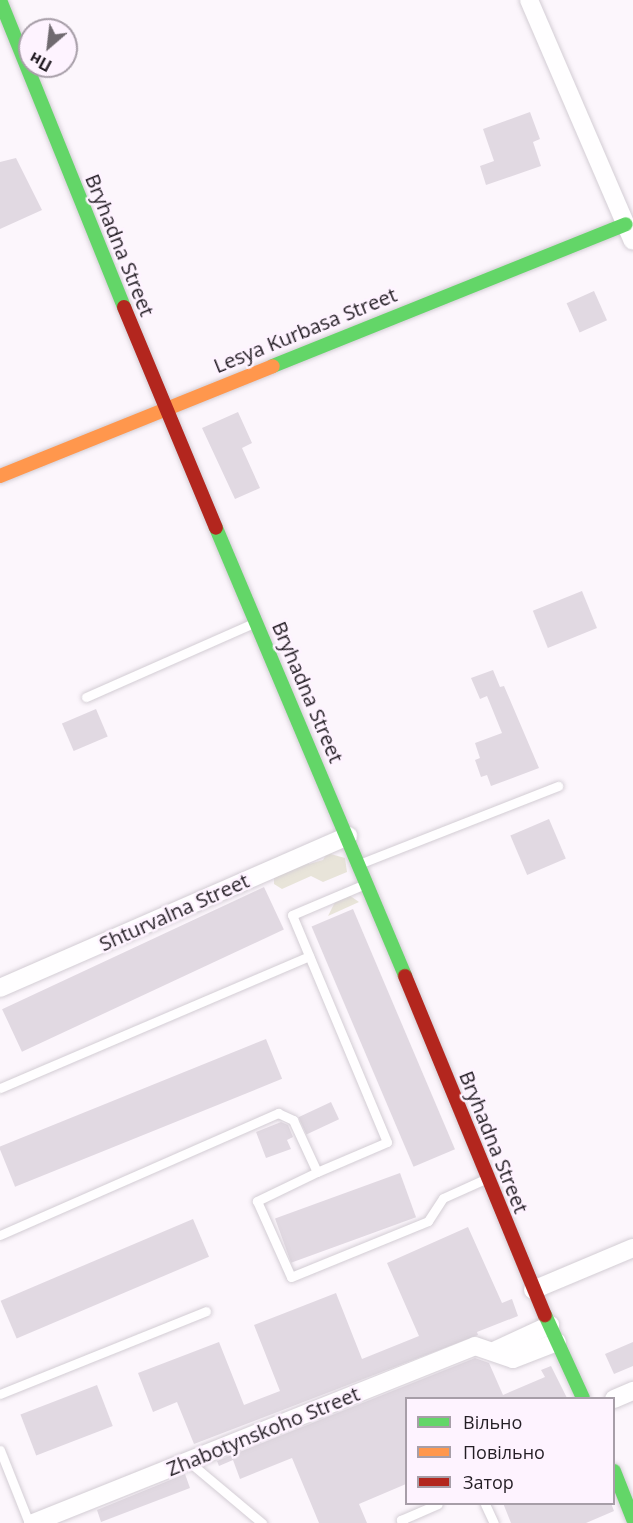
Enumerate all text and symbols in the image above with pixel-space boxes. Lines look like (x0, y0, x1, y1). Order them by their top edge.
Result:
north arrow (18, 18, 78, 78)
text: Пн (25, 47, 56, 77)
street label: Bryhadna Street (81, 170, 159, 320)
street label: Lesya Kurbasa Street (210, 282, 400, 378)
street label: Bryhadna Street (267, 618, 349, 766)
street label: Shturvalna Street (95, 868, 253, 956)
street label: Bryhadna Street (455, 1067, 533, 1217)
street label: Zhabotynskoho Street (163, 1381, 363, 1481)
legend (405, 1397, 615, 1505)
text: Вільно (463, 1410, 522, 1434)
text: Повільно (463, 1440, 545, 1464)
text: Затор (463, 1470, 514, 1494)

